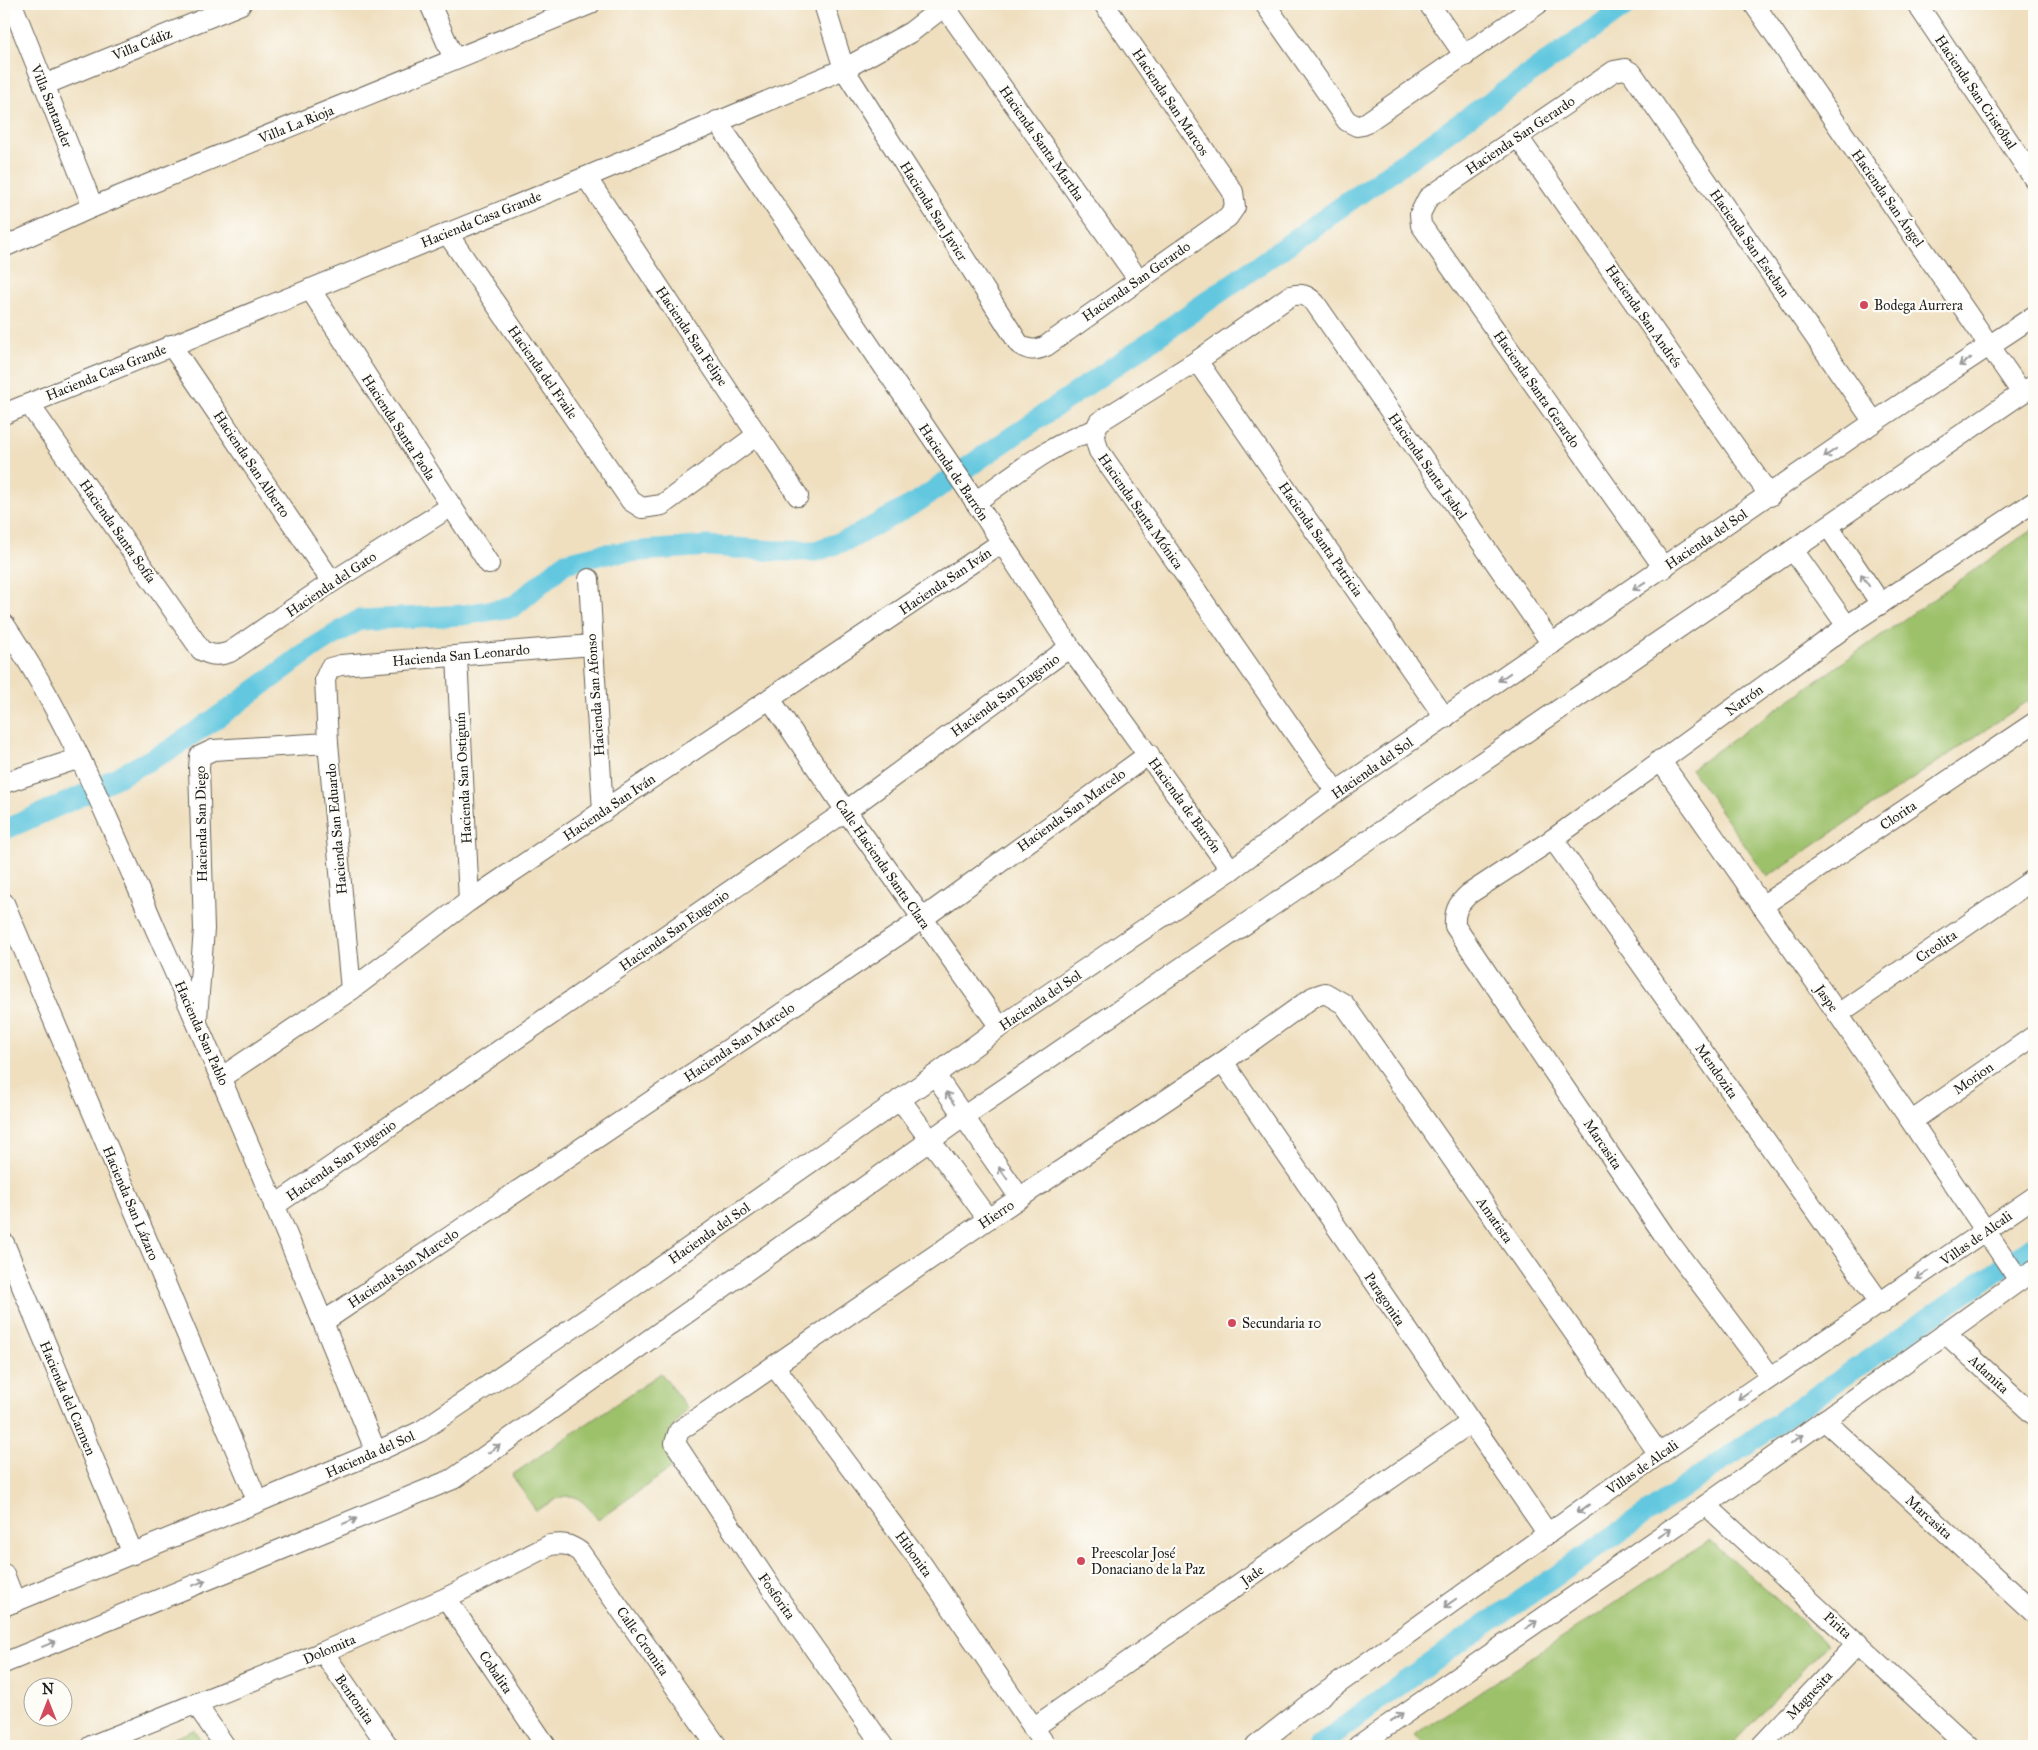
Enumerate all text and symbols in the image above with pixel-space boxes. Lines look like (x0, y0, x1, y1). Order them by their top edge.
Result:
street label: Villa Cádiz (109, 25, 175, 64)
street label: Hacienda San Cristóbal (1931, 32, 2020, 153)
street label: Hacienda San Marcos (1128, 46, 1213, 159)
street label: Villa Santander (27, 61, 76, 151)
street label: Hacienda Santa Martha (995, 82, 1088, 204)
street label: Hacienda San Gerardo (1462, 93, 1578, 178)
street label: Villa La Rioja (255, 102, 336, 148)
street label: Hacienda San Ángel (1848, 145, 1929, 250)
street label: Hacienda San Javier (895, 158, 971, 265)
street label: Hacienda San Esteban (1706, 186, 1793, 301)
street label: Hacienda Casa Grande (418, 187, 544, 251)
street label: Hacienda San Gerardo (1079, 238, 1194, 325)
street label: Hacienda San Andrés (1602, 262, 1685, 371)
street label: Hacienda San Felipe (652, 283, 731, 390)
place label: Bodega Aurrera (1874, 297, 1963, 314)
marker: Bodega Aurrera (1858, 299, 1870, 311)
street label: Hacienda del Fraile (504, 322, 581, 422)
street label: Hacienda Santa Gerardo (1490, 327, 1583, 451)
street label: Hacienda Casa Grande (43, 340, 169, 404)
one-way arrow (1958, 358, 1972, 368)
street label: Hacienda Santa Paola (358, 371, 439, 484)
street label: Hacienda San Alberto (210, 408, 294, 521)
street label: Hacienda Santa Isabel (1385, 410, 1471, 523)
street label: Hacienda de Barrón (915, 421, 993, 524)
one-way arrow (1824, 448, 1837, 459)
street label: Hacienda Santa Mónica (1094, 450, 1187, 572)
street label: Hacienda Santa Sofía (76, 476, 160, 586)
street label: Hacienda Santa Patricia (1275, 479, 1367, 600)
street label: Hacienda del Sol (1662, 505, 1751, 573)
street label: Hacienda San Iván (896, 544, 995, 619)
street label: Hacienda del Gato (283, 548, 380, 621)
one-way arrow (1860, 573, 1870, 587)
one-way arrow (1632, 581, 1646, 591)
street label: Hacienda San Afonso (583, 633, 608, 757)
street label: Hacienda San Leonardo (392, 641, 530, 670)
street label: Hacienda San Eugenio (948, 650, 1063, 740)
one-way arrow (1498, 672, 1512, 682)
street label: Natrón (1722, 681, 1767, 720)
street label: Hacienda San Ostiguín (452, 711, 475, 844)
street label: Hacienda del Sol (1328, 734, 1417, 803)
street label: Hacienda de Barrón (1144, 754, 1225, 856)
street label: Hacienda San Eduardo (322, 763, 351, 895)
street label: Hacienda San Marcelo (1014, 765, 1129, 855)
street label: Hacienda San Diego (192, 766, 211, 882)
street label: Hacienda San Iván (560, 770, 659, 845)
street label: Calle Hacienda Santa Clara (831, 796, 934, 933)
street label: Clorita (1877, 797, 1920, 834)
street label: Hacienda San Eugenio (616, 886, 732, 975)
street label: Creolita (1912, 926, 1960, 966)
street label: Hacienda del Sol (996, 966, 1085, 1034)
street label: Hacienda San Pablo (171, 978, 232, 1088)
street label: Jaspe (1809, 980, 1842, 1016)
street label: Hacienda San Marcelo (681, 999, 798, 1086)
street label: Mendozita (1692, 1041, 1742, 1102)
street label: Morion (1950, 1058, 1997, 1098)
one-way arrow (945, 1091, 955, 1105)
street label: Hacienda San Eugenio (283, 1116, 399, 1205)
street label: Marcasita (1580, 1116, 1626, 1173)
street label: Hacienda San Lázaro (99, 1143, 162, 1263)
one-way arrow (998, 1166, 1008, 1180)
street label: Amatista (1472, 1193, 1516, 1246)
street label: Hierro (975, 1196, 1017, 1232)
street label: Hacienda del Sol (665, 1199, 754, 1268)
street label: Villas de Alcali (1936, 1207, 2016, 1270)
street label: Hacienda San Marcelo (345, 1225, 462, 1312)
street label: Paragonita (1361, 1269, 1409, 1329)
one-way arrow (1916, 1270, 1930, 1280)
place label: Secundaria 10 (1242, 1315, 1321, 1332)
marker: Secundaria 10 (1226, 1317, 1238, 1329)
street label: Hacienda del Carmen (36, 1338, 99, 1458)
street label: Adamita (1964, 1351, 2012, 1397)
one-way arrow (1737, 1390, 1751, 1400)
street label: Hacienda del Sol (323, 1427, 418, 1482)
one-way arrow (1790, 1434, 1804, 1444)
street label: Villas de Alcali (1602, 1436, 1682, 1499)
one-way arrow (487, 1444, 501, 1454)
street label: Marcasita (1902, 1492, 1956, 1543)
one-way arrow (1576, 1504, 1590, 1514)
one-way arrow (341, 1516, 357, 1525)
street label: Hibonita (891, 1528, 936, 1580)
one-way arrow (1657, 1528, 1671, 1538)
place label: Preescolar José Donaciano de la Paz (1091, 1545, 1205, 1578)
marker: Preescolar José Donaciano de la Paz (1075, 1555, 1087, 1567)
street label: Jade (1236, 1561, 1268, 1591)
street label: Fosforita (755, 1570, 799, 1623)
one-way arrow (191, 1577, 206, 1587)
one-way arrow (1444, 1598, 1458, 1608)
street label: Calle Cromita (613, 1604, 673, 1679)
street label: Pirita (1820, 1608, 1855, 1642)
one-way arrow (1524, 1620, 1538, 1630)
street label: Dolomita (300, 1631, 358, 1668)
one-way arrow (41, 1639, 56, 1649)
street label: Cobalita (475, 1648, 516, 1697)
street label: Magnesita (1783, 1668, 1836, 1723)
street label: Bentonita (331, 1671, 378, 1728)
north arrow (22, 1678, 72, 1728)
text: N (42, 1681, 54, 1698)
one-way arrow (1390, 1712, 1404, 1722)

